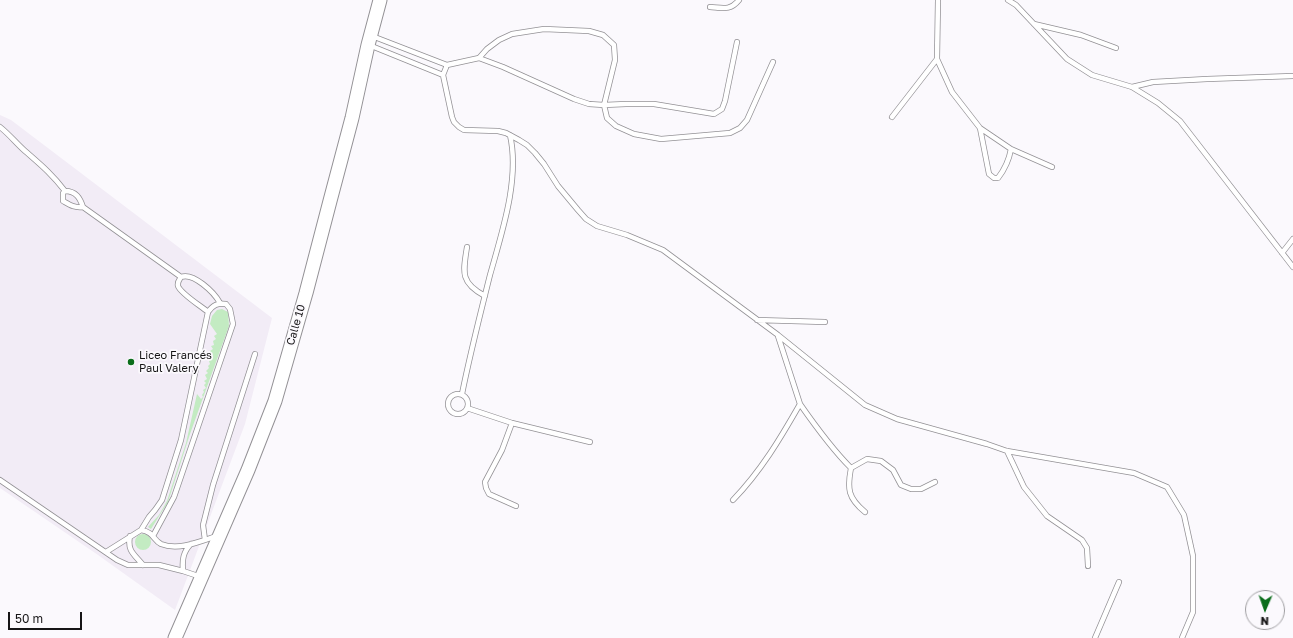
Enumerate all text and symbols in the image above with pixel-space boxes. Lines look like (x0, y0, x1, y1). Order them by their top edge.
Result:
street label: Calle 10 (284, 303, 308, 347)
place label: Liceo Francés Paul Valery (139, 349, 212, 375)
marker: Liceo Francés Paul Valery (126, 357, 136, 367)
north arrow (1245, 590, 1285, 630)
scale bar (10, 604, 84, 630)
text: 50 m (15, 611, 43, 626)
text: N (1260, 615, 1269, 628)

